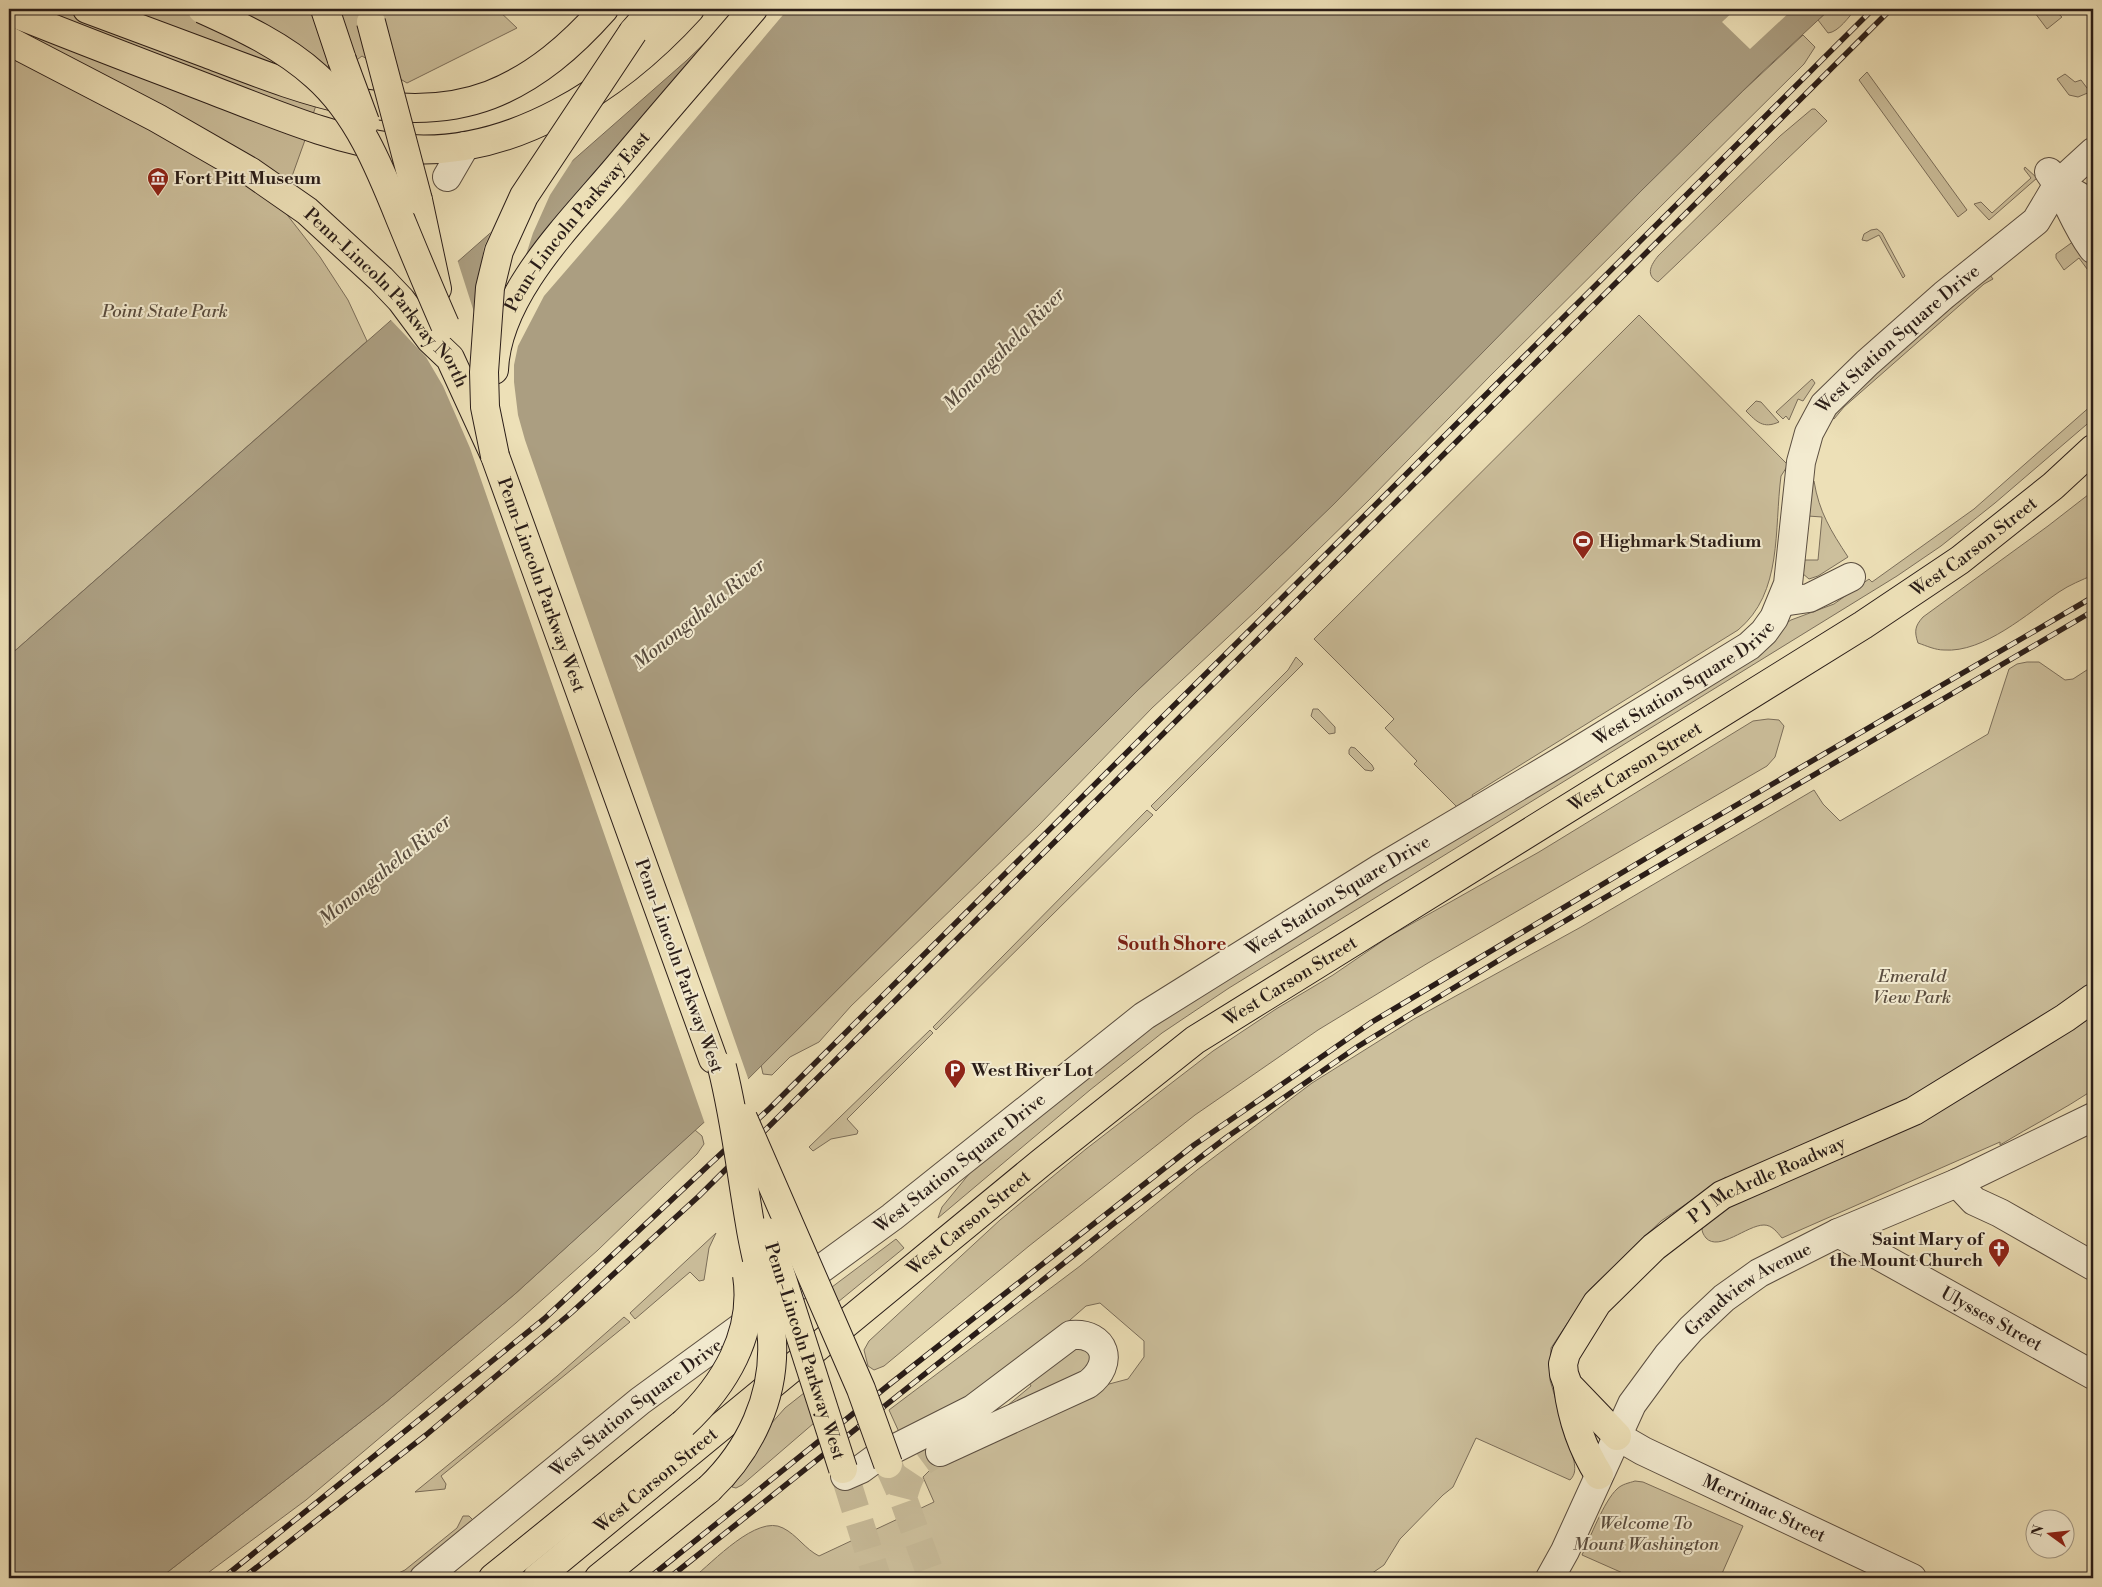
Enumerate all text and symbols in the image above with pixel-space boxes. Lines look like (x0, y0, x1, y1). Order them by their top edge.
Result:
street label: Penn-Lincoln Parkway East (499, 126, 655, 315)
museum icon: Fort Pitt Museum (146, 166, 170, 197)
place label: Fort Pitt Museum (174, 167, 322, 190)
street label: Penn-Lincoln Parkway North (299, 203, 474, 391)
street label: West Station Square Drive (1810, 259, 1984, 419)
water label: Monongahela River (938, 282, 1071, 415)
park label: Point State Park (101, 300, 228, 323)
street label: Penn-Lincoln Parkway West (492, 474, 591, 696)
street label: West Carson Street (1905, 491, 2042, 602)
sports icon: Highmark Stadium (1571, 529, 1595, 560)
place label: Highmark Stadium (1599, 530, 1762, 553)
water label: Monongahela River (628, 553, 771, 675)
street label: West Station Square Drive (1588, 616, 1780, 751)
street label: West Carson Street (1563, 716, 1707, 817)
water label: Monongahela River (314, 809, 457, 931)
street label: West Station Square Drive (1241, 830, 1434, 962)
street label: Penn-Lincoln Parkway West (629, 856, 729, 1077)
street label: West Carson Street (1218, 930, 1362, 1032)
district label: South Shore (1117, 932, 1227, 956)
park label: Emerald View Park (1873, 965, 1951, 1009)
parking icon: West River Lot (943, 1058, 967, 1089)
place label: West River Lot (970, 1059, 1094, 1082)
street label: West Station Square Drive (869, 1088, 1050, 1238)
street label: P J McArdle Roadway (1683, 1131, 1849, 1228)
street label: West Carson Street (901, 1165, 1035, 1281)
place label: Saint Mary of the Mount Church (1830, 1228, 1986, 1272)
street label: Grandview Avenue (1679, 1237, 1815, 1341)
church icon: Saint Mary of the Mount Church (1987, 1237, 2011, 1268)
street label: Penn-Lincoln Parkway West (760, 1240, 851, 1463)
street label: Ulysses Street (1937, 1281, 2047, 1356)
street label: West Station Square Drive (544, 1333, 727, 1483)
street label: West Carson Street (589, 1422, 723, 1538)
street label: Merrimac Street (1699, 1469, 1830, 1547)
north arrow (2024, 1510, 2074, 1560)
park label: Welcome To Mount Washington (1573, 1512, 1720, 1556)
text: N (2028, 1523, 2049, 1539)

